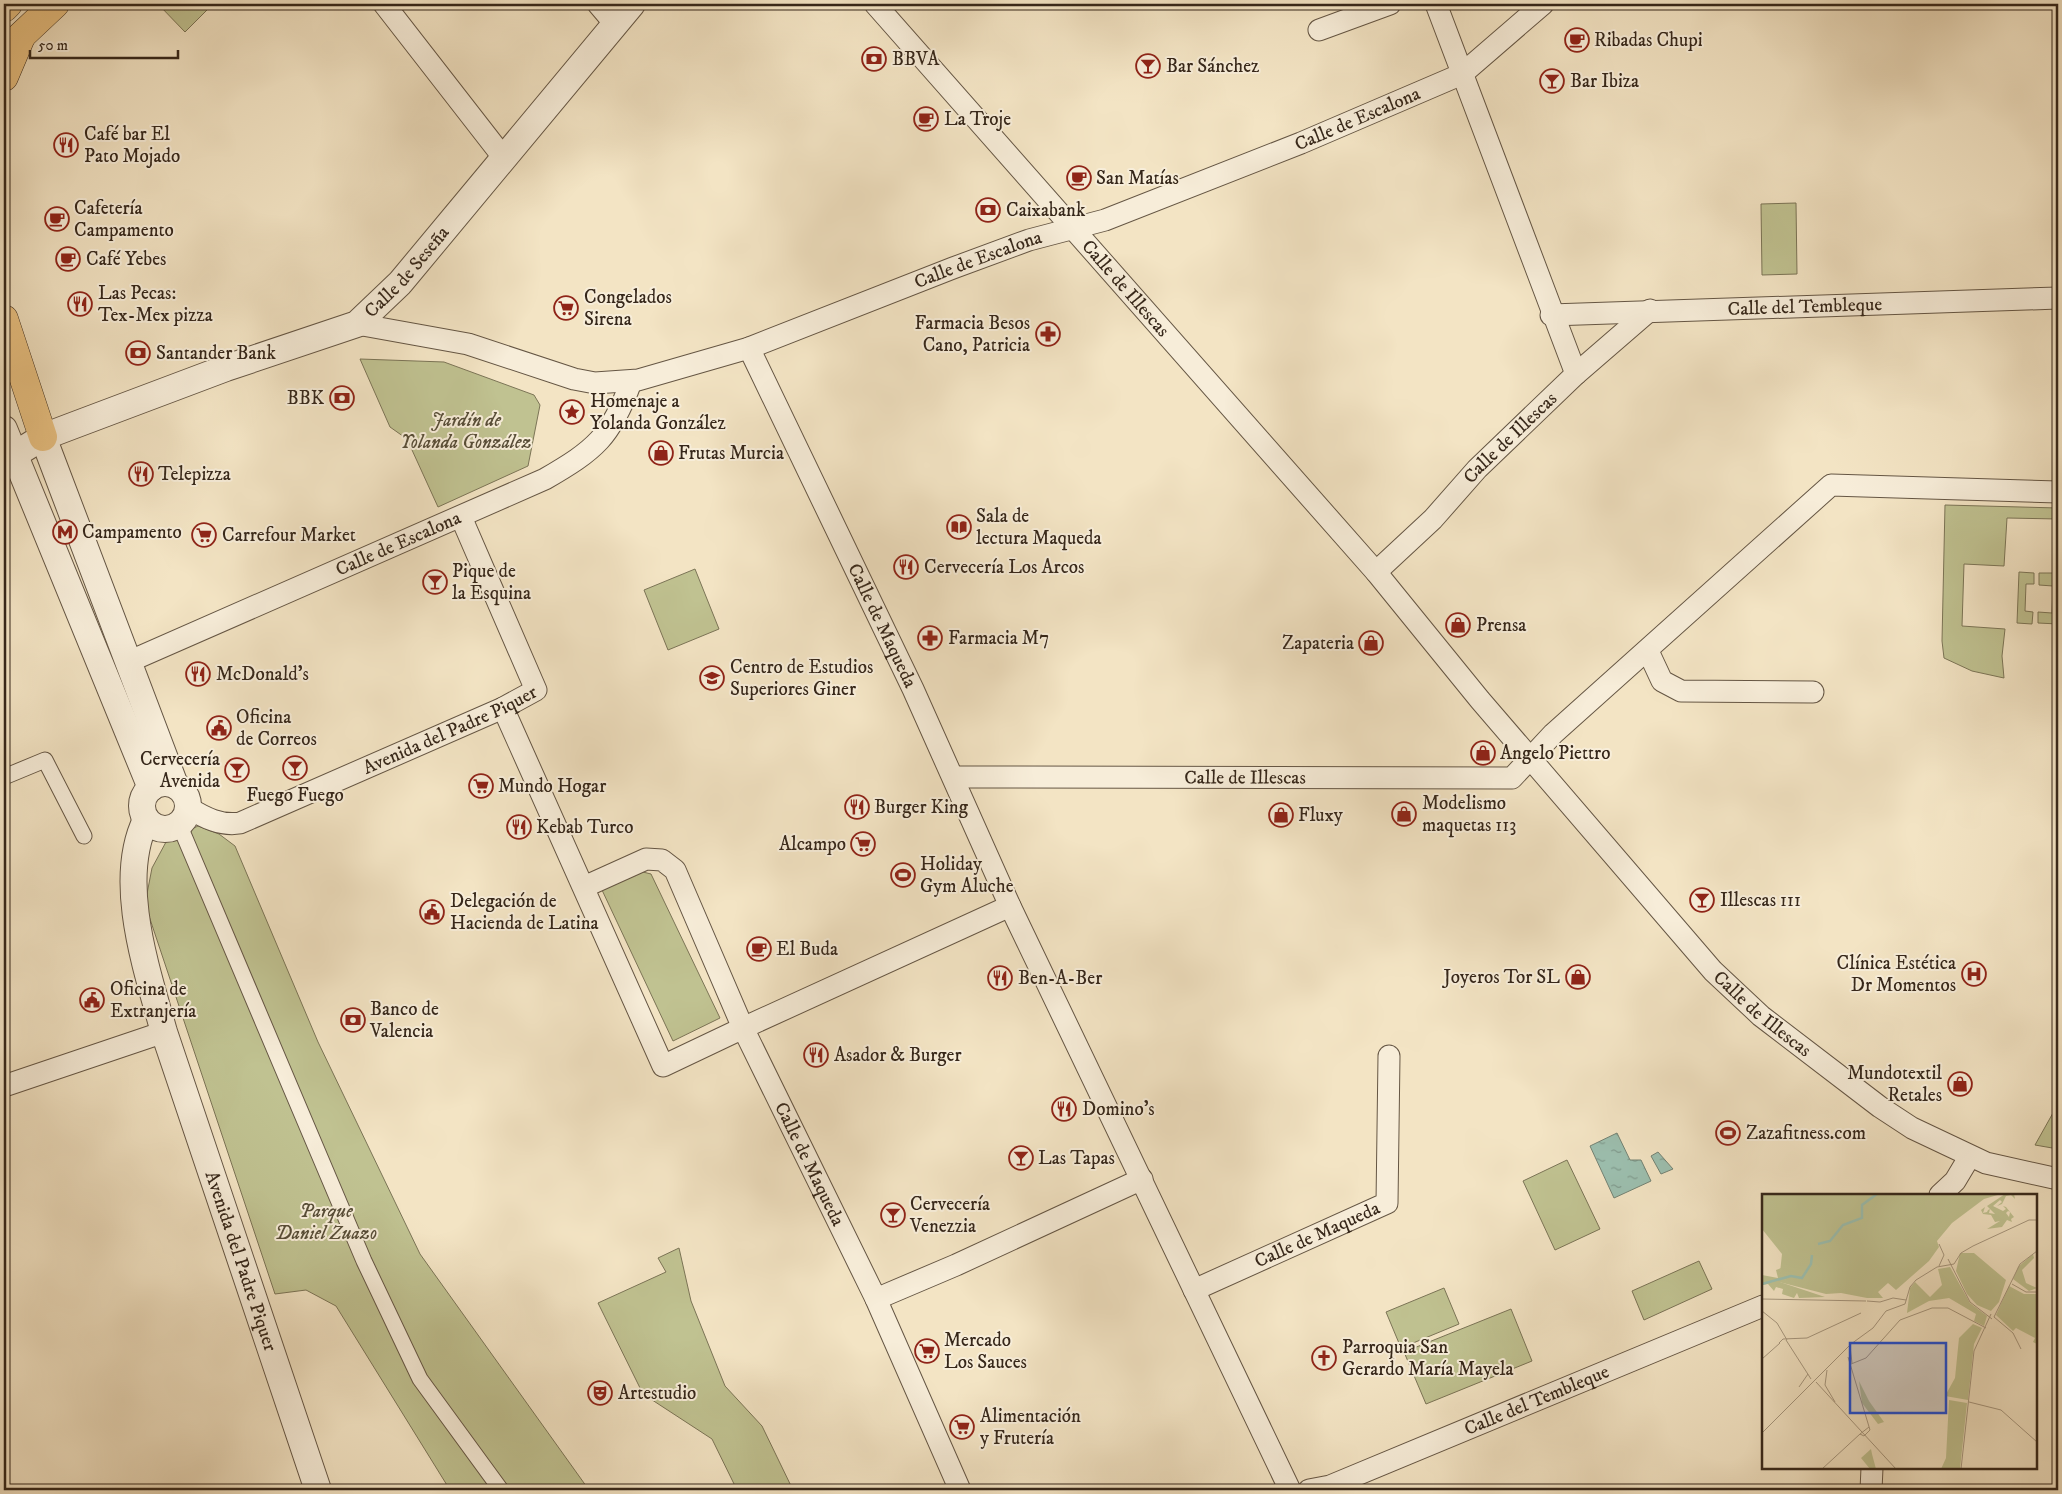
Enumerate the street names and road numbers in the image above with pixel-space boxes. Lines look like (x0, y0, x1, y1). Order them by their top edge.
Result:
street label: Calle de Escalona (1291, 82, 1424, 156)
street label: Calle de Seseña (359, 221, 454, 322)
street label: Calle de Escalona (911, 226, 1044, 294)
street label: Calle de Illescas (1077, 235, 1175, 341)
street label: Calle del Tembleque (1727, 292, 1883, 321)
street label: Calle de Illescas (1458, 387, 1562, 488)
street label: Calle de Escalona (332, 506, 464, 581)
street label: Calle de Maqueda (843, 560, 922, 691)
street label: Avenida del Padre Piquer (359, 680, 541, 779)
street label: Calle de Illescas (1184, 766, 1306, 789)
street label: Calle de Illescas (1708, 966, 1816, 1062)
street label: Calle de Maqueda (770, 1098, 850, 1230)
street label: Avenida del Padre Piquer (200, 1168, 282, 1354)
street label: Calle de Maqueda (1251, 1196, 1383, 1273)
street label: Calle del Tembleque (1461, 1360, 1612, 1440)

